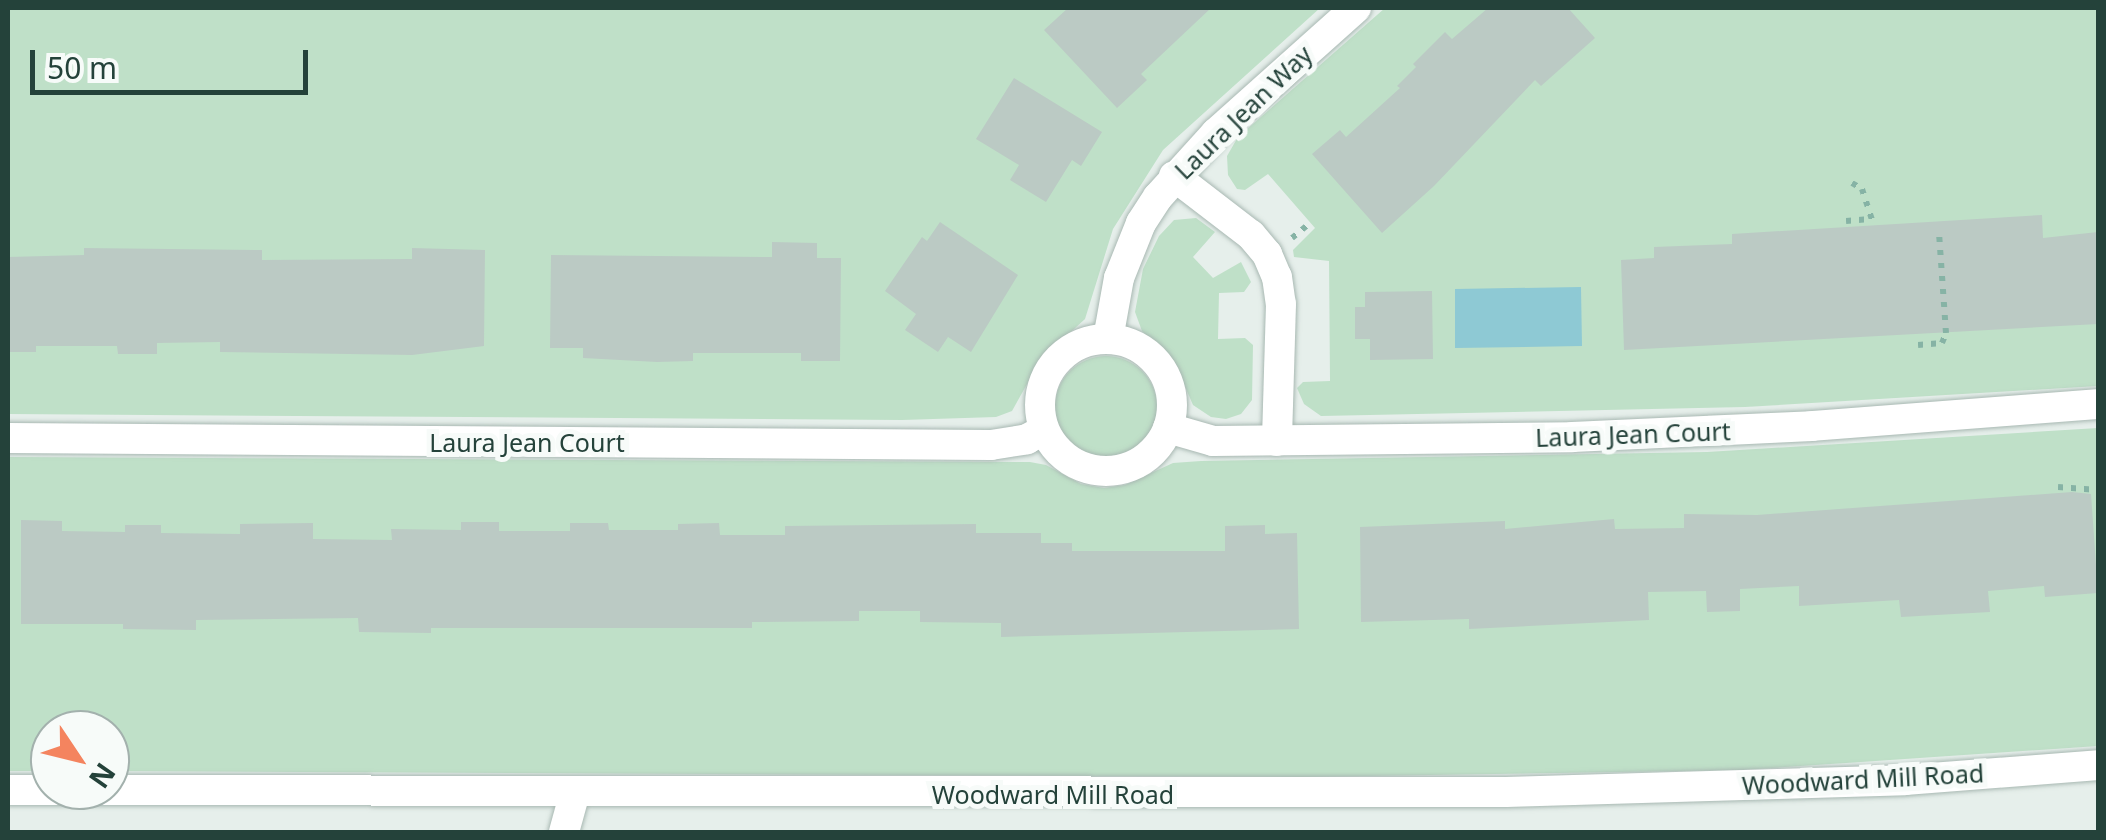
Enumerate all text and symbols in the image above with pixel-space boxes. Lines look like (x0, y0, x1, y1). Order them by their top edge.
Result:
scale bar (35, 30, 312, 92)
street label: Laura Jean Way (1168, 39, 1318, 185)
text: 50 m (47, 47, 117, 88)
street label: Laura Jean Court (1535, 416, 1731, 452)
street label: Laura Jean Court (429, 427, 625, 457)
north arrow (30, 710, 130, 810)
text: N (81, 756, 125, 796)
street label: Woodward Mill Road (1741, 758, 1985, 800)
street label: Woodward Mill Road (932, 779, 1174, 809)

